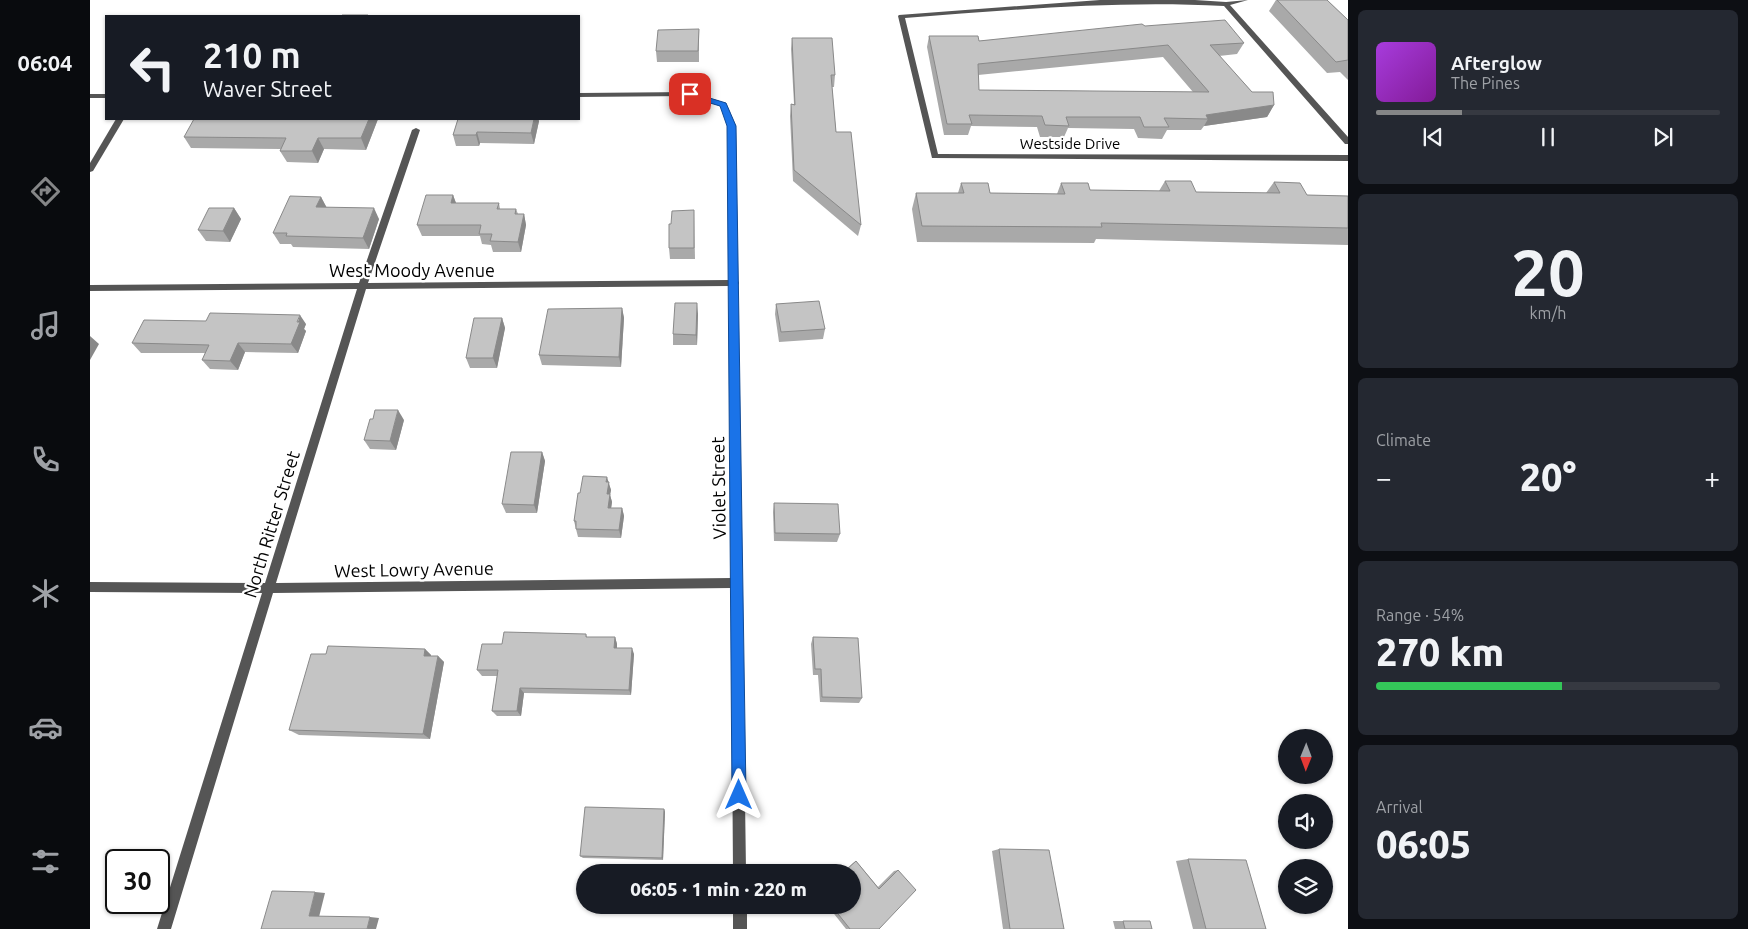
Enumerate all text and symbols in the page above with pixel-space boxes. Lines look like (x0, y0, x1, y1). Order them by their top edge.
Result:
icon: left (120, 35, 185, 100)
text: 210 m (203, 35, 301, 75)
text: 06:04 (17, 50, 73, 75)
text: Afterglow (1451, 52, 1542, 74)
pin (669, 73, 711, 115)
text: The Pines (1451, 74, 1520, 92)
text: Waver Street (203, 76, 332, 101)
icon: arrive (676, 80, 704, 108)
icon: previous (1419, 123, 1447, 151)
icon: pause (1534, 123, 1562, 151)
icon: next (1649, 123, 1677, 151)
street label: Westside Drive (1020, 135, 1120, 152)
icon: directions (28, 174, 63, 209)
text: 20 (1511, 235, 1585, 308)
street label: West Moody Avenue (329, 260, 495, 280)
text: km/h (1530, 304, 1566, 322)
icon: music (28, 308, 63, 343)
text: Climate (1376, 431, 1431, 449)
street label: Violet Street (707, 436, 729, 540)
icon: phone (28, 442, 63, 477)
street label: North Ritter Street (239, 448, 303, 600)
text: 20° (1520, 456, 1576, 498)
text: − (1376, 462, 1392, 493)
text: + (1704, 462, 1720, 493)
street label: West Lowry Avenue (334, 558, 494, 580)
icon: climate (28, 576, 63, 611)
text: Range · 54% (1376, 606, 1464, 624)
text: 270 km (1376, 631, 1504, 673)
icon: car (28, 710, 63, 745)
north arrow (1278, 729, 1332, 784)
map controls (1278, 729, 1333, 914)
position arrow (712, 768, 764, 820)
button: sound (1278, 794, 1333, 849)
text: Arrival (1376, 798, 1423, 816)
text: 06:05 (1376, 823, 1471, 865)
icon: filters (28, 844, 63, 879)
speed limit sign: 30 (105, 849, 170, 914)
button: layers (1278, 859, 1333, 914)
text: 06:05 · 1 min · 220 m (630, 878, 807, 900)

